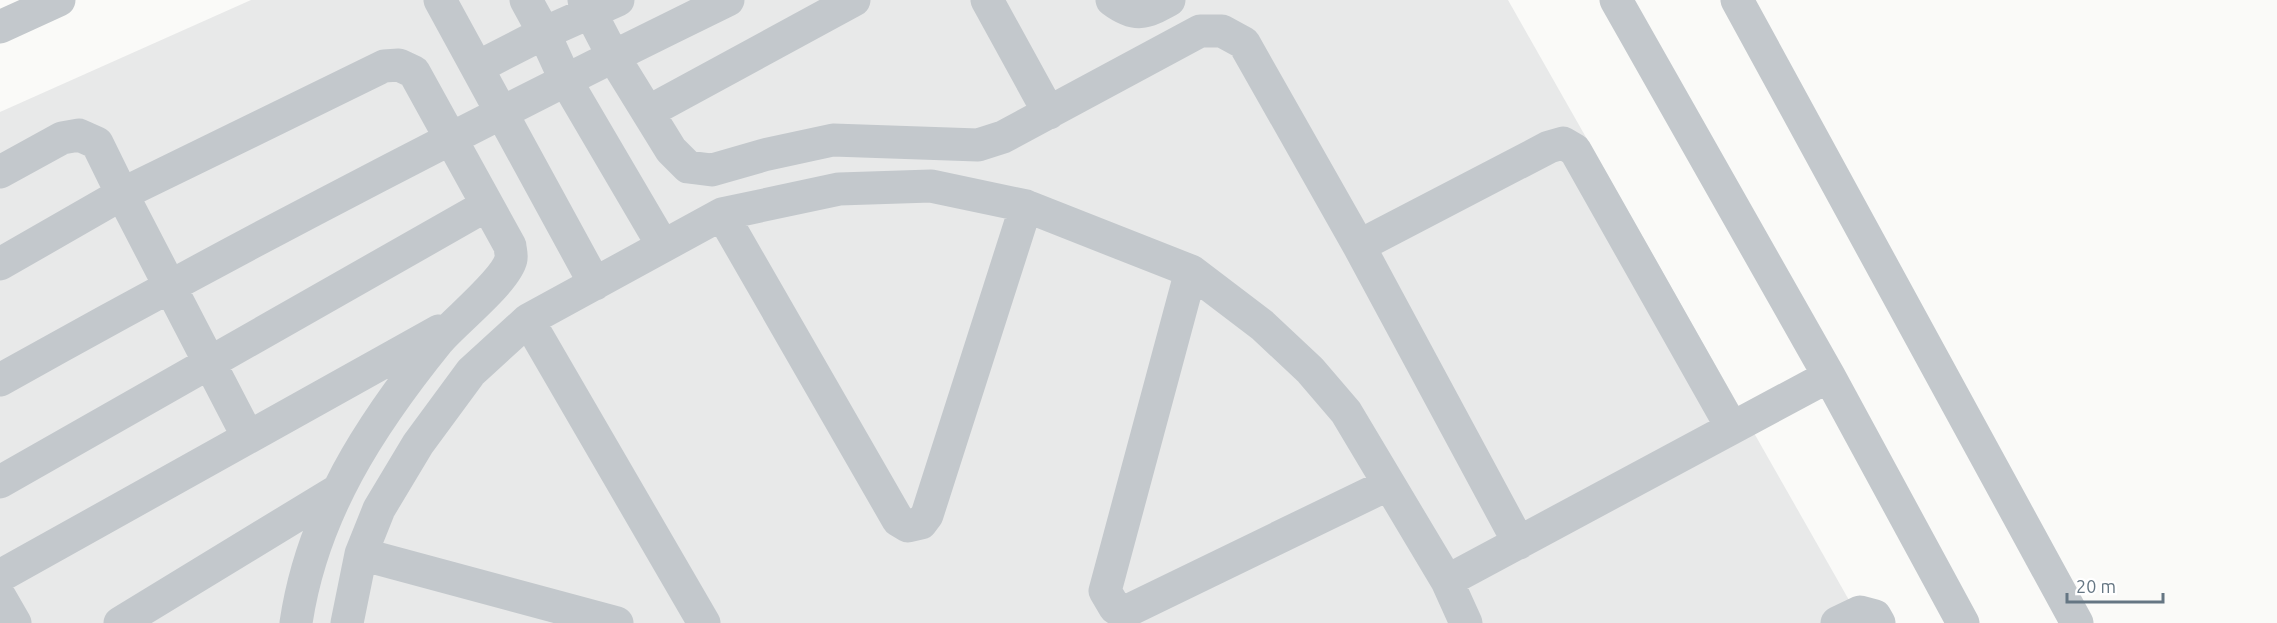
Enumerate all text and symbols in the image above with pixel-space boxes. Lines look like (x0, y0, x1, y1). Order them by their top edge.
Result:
scale bar (2067, 566, 2163, 604)
text: 20 m (2076, 576, 2116, 596)

